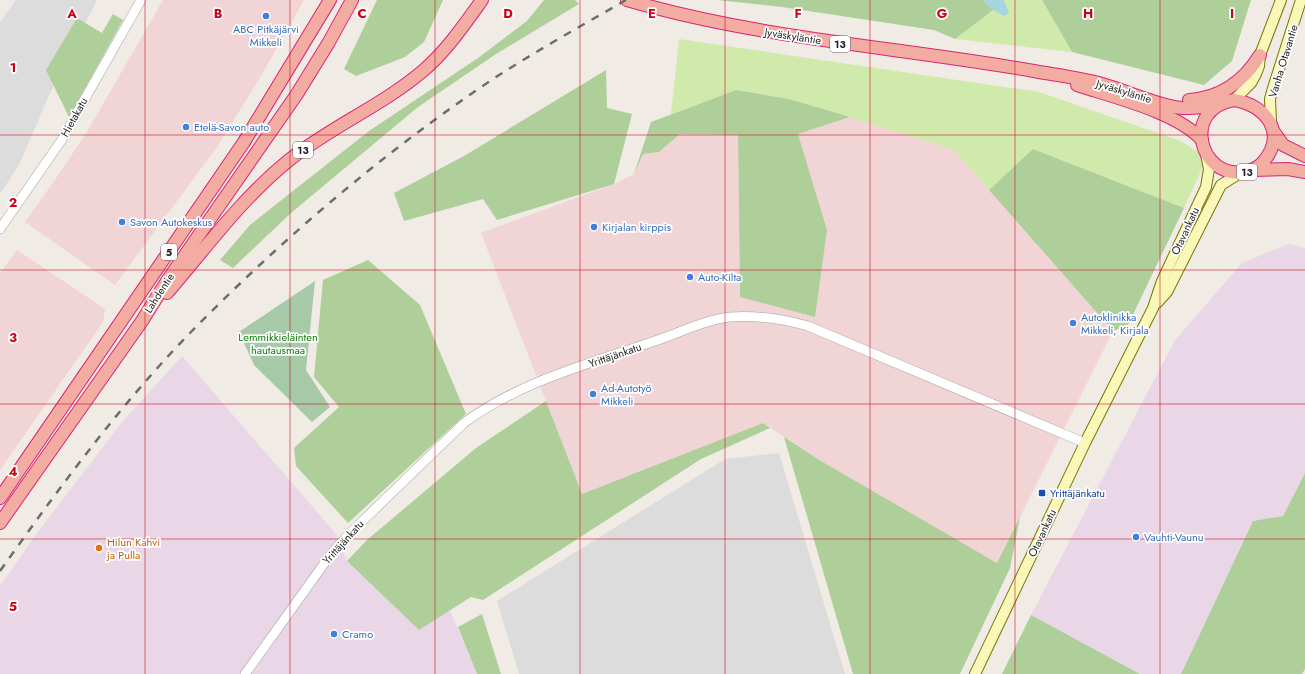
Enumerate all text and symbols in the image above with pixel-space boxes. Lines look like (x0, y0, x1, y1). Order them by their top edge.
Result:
text: A (66, 4, 77, 23)
text: B (214, 4, 223, 23)
text: C (357, 4, 367, 23)
text: D (503, 4, 513, 23)
text: E (648, 4, 656, 23)
text: F (794, 4, 802, 23)
text: G (937, 4, 948, 23)
text: H (1083, 4, 1093, 23)
text: I (1230, 4, 1234, 23)
marker: ABC Pitkäjärvi Mikkeli (261, 11, 271, 21)
place label: ABC Pitkäjärvi Mikkeli (233, 21, 299, 50)
street label: Vanha Otavantie (1264, 22, 1302, 99)
street label: Jyväskyläntie (762, 23, 823, 48)
road number: 13 (830, 36, 850, 52)
text: 1 (10, 58, 16, 77)
street label: Jyväskyläntie (1092, 74, 1154, 107)
street label: Hietakatu (57, 94, 91, 140)
place label: Etelä-Savon auto (194, 119, 269, 135)
marker: Etelä-Savon auto (181, 122, 191, 132)
road number: 13 (293, 142, 313, 158)
road number: 13 (1237, 164, 1257, 180)
text: 2 (9, 193, 17, 212)
street label: Otavankatu (1167, 204, 1203, 258)
place label: Savon Autokeskus (130, 214, 213, 230)
marker: Savon Autokeskus (117, 217, 127, 227)
place label: Kirjalan kirppis (602, 219, 672, 235)
marker: Kirjalan kirppis (589, 222, 599, 232)
road number: 5 (161, 244, 177, 260)
place label: Auto-Kilta (698, 269, 741, 285)
street label: Lahdentie (140, 270, 178, 316)
marker: Auto-Kilta (685, 272, 695, 282)
place label: Autoklinikka Mikkeli, Kirjala (1081, 309, 1149, 338)
marker: Autoklinikka Mikkeli, Kirjala (1068, 318, 1078, 328)
text: 3 (9, 328, 17, 347)
park label: Lemmikkieläinten hautausmaa (238, 329, 318, 358)
street label: Yrittäjänkatu (586, 338, 644, 372)
place label: Ad-Autotyö Mikkeli (601, 380, 652, 409)
marker: Ad-Autotyö Mikkeli (588, 389, 598, 399)
text: 4 (8, 462, 18, 481)
place label: Yrittäjänkatu (1050, 485, 1105, 501)
marker: Yrittäjänkatu (1037, 488, 1047, 498)
street label: Otavankatu (1024, 506, 1060, 560)
street label: Yrittäjänkatu (319, 516, 367, 568)
place label: Vauhti-Vaunu (1144, 529, 1204, 545)
marker: Vauhti-Vaunu (1131, 532, 1141, 542)
place label: Hilun Kahvi ja Pulla (106, 534, 160, 563)
marker: Hilun Kahvi ja Pulla (94, 543, 104, 553)
text: 5 (9, 597, 17, 616)
place label: Cramo (342, 626, 373, 642)
marker: Cramo (329, 629, 339, 639)

